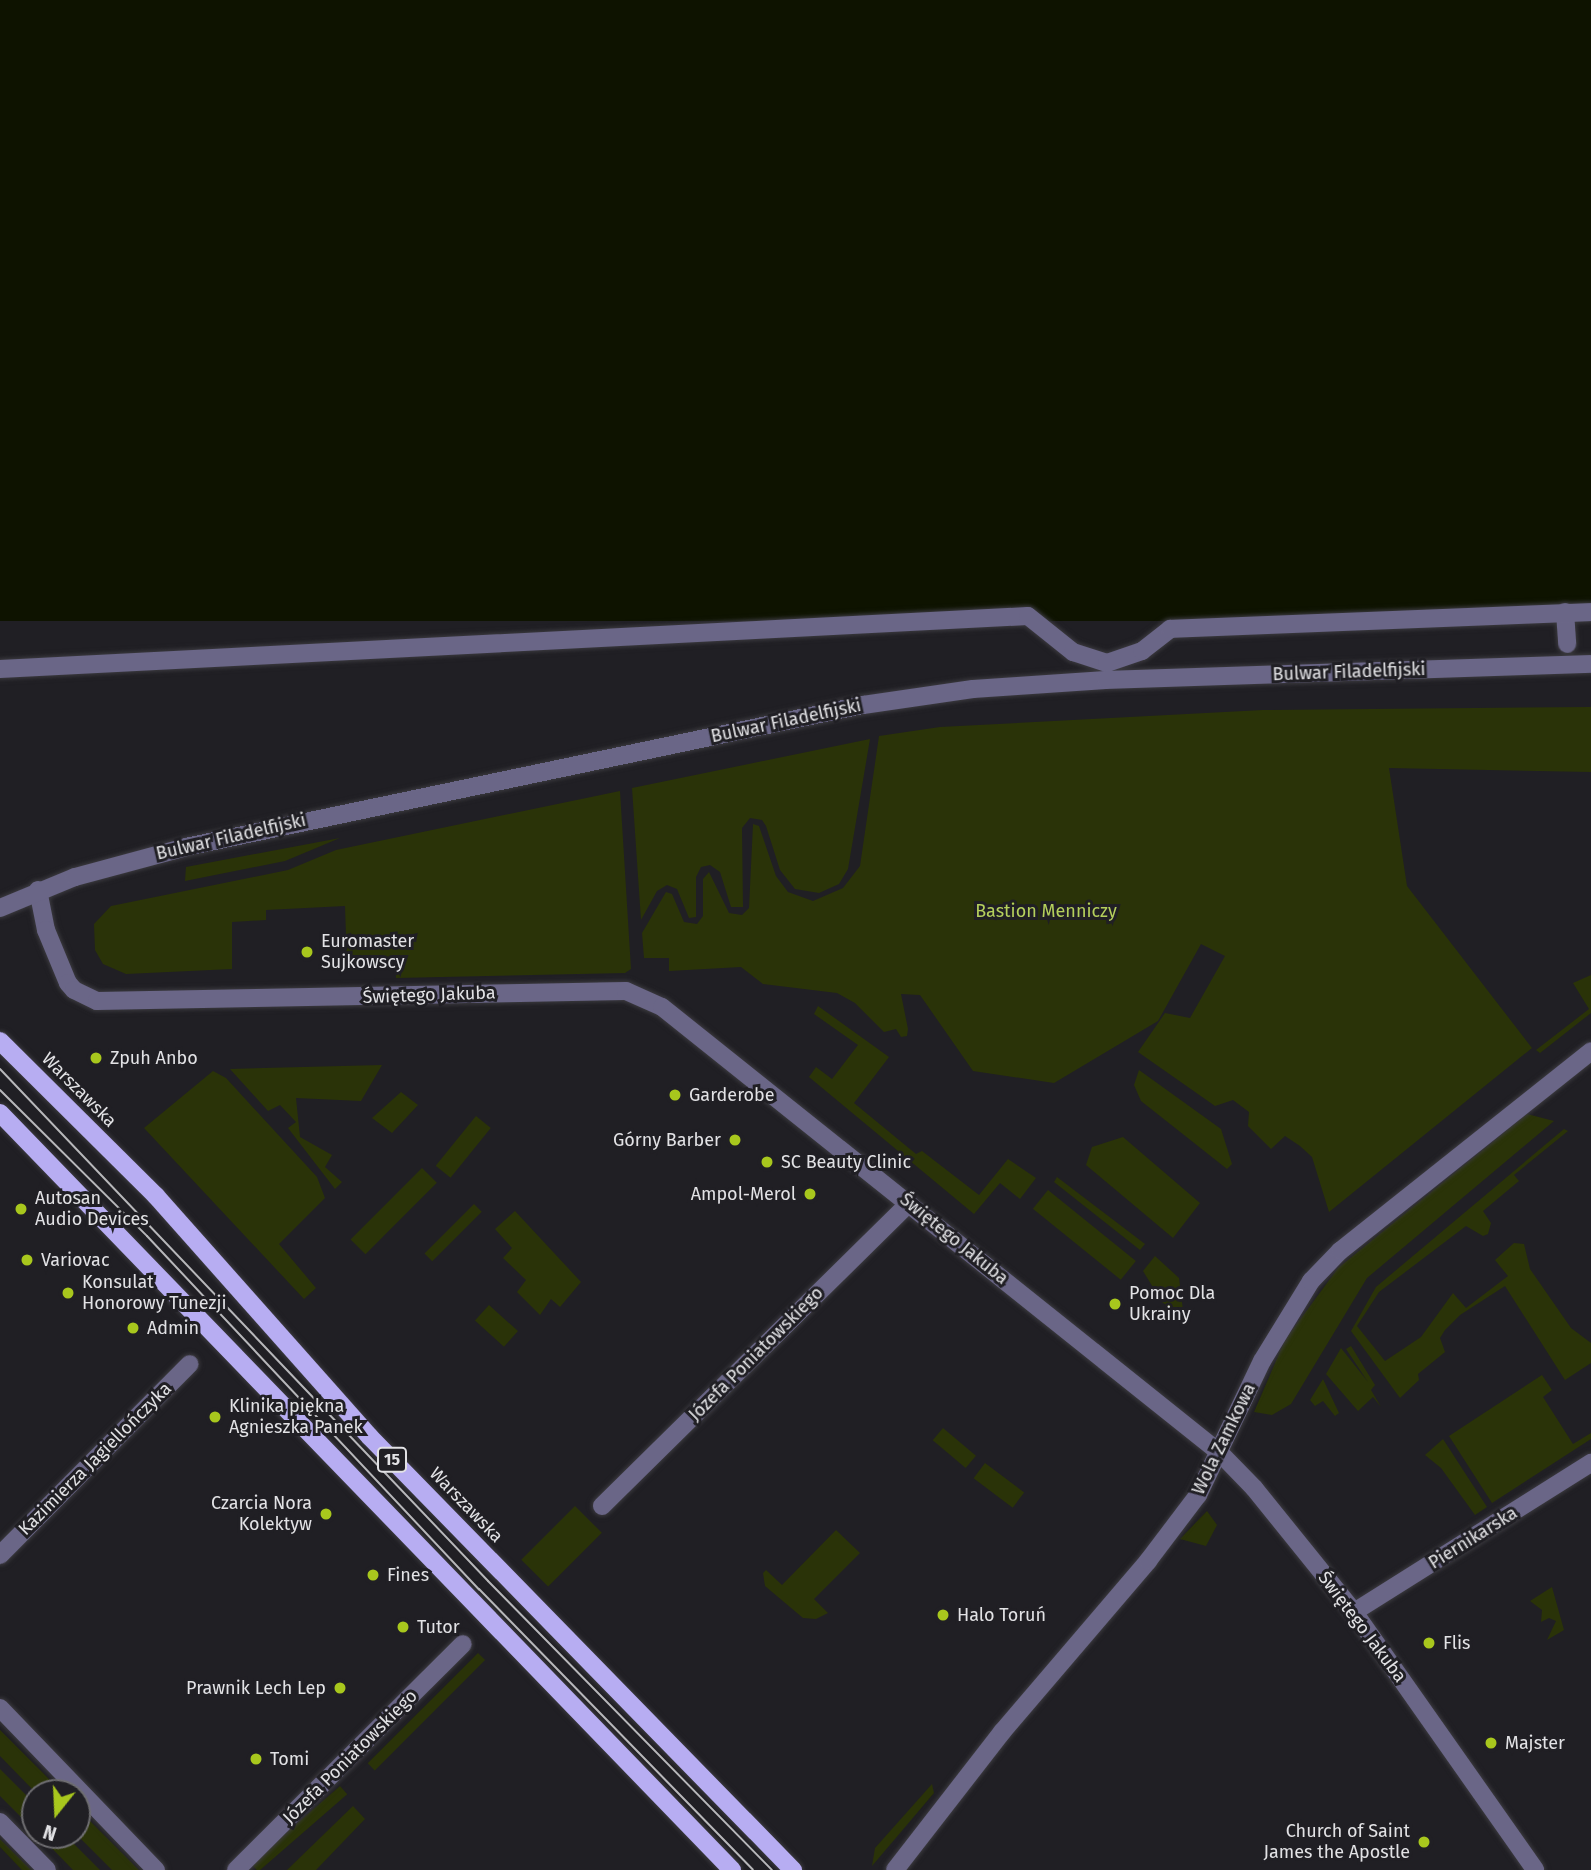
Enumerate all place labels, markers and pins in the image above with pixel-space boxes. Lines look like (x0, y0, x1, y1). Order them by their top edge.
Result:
place label: Euromaster Sujkowscy (321, 931, 414, 974)
marker: Euromaster Sujkowscy (299, 944, 315, 960)
place label: Zpuh Anbo (110, 1047, 198, 1069)
marker: Zpuh Anbo (88, 1050, 104, 1066)
place label: Garderobe (689, 1084, 775, 1106)
marker: Garderobe (667, 1087, 683, 1103)
place label: Górny Barber (613, 1129, 721, 1151)
marker: Górny Barber (727, 1132, 743, 1148)
place label: SC Beauty Clinic (781, 1151, 911, 1173)
marker: SC Beauty Clinic (759, 1154, 775, 1170)
place label: Ampol-Merol (691, 1183, 796, 1205)
marker: Ampol-Merol (802, 1186, 818, 1202)
place label: Autosan Audio Devices (35, 1188, 149, 1230)
marker: Autosan Audio Devices (13, 1201, 29, 1217)
place label: Variovac (41, 1249, 110, 1271)
marker: Variovac (19, 1252, 35, 1268)
place label: Konsulat Honorowy Tunezji (82, 1272, 227, 1314)
place label: Pomoc Dla Ukrainy (1129, 1283, 1215, 1326)
marker: Konsulat Honorowy Tunezji (60, 1285, 76, 1301)
marker: Pomoc Dla Ukrainy (1107, 1296, 1123, 1312)
place label: Admin (147, 1317, 199, 1339)
marker: Admin (125, 1320, 141, 1336)
place label: Klinika piękna Agnieszka Panek (229, 1396, 363, 1438)
marker: Klinika piękna Agnieszka Panek (207, 1409, 223, 1425)
place label: Czarcia Nora Kolektyw (211, 1493, 312, 1536)
marker: Czarcia Nora Kolektyw (318, 1506, 334, 1522)
place label: Fines (387, 1564, 429, 1586)
marker: Fines (365, 1567, 381, 1583)
place label: Halo Toruń (957, 1604, 1046, 1626)
marker: Halo Toruń (935, 1607, 951, 1623)
place label: Tutor (417, 1616, 460, 1638)
marker: Tutor (395, 1619, 411, 1635)
place label: Flis (1443, 1632, 1470, 1654)
marker: Flis (1421, 1635, 1437, 1651)
place label: Prawnik Lech Lep (186, 1677, 326, 1699)
marker: Prawnik Lech Lep (332, 1680, 348, 1696)
place label: Majster (1505, 1732, 1565, 1754)
marker: Majster (1483, 1735, 1499, 1751)
place label: Tomi (270, 1748, 309, 1770)
marker: Tomi (248, 1751, 264, 1767)
place label: Church of Saint James the Apostle (1263, 1821, 1410, 1864)
marker: Church of Saint James the Apostle (1416, 1834, 1432, 1850)

